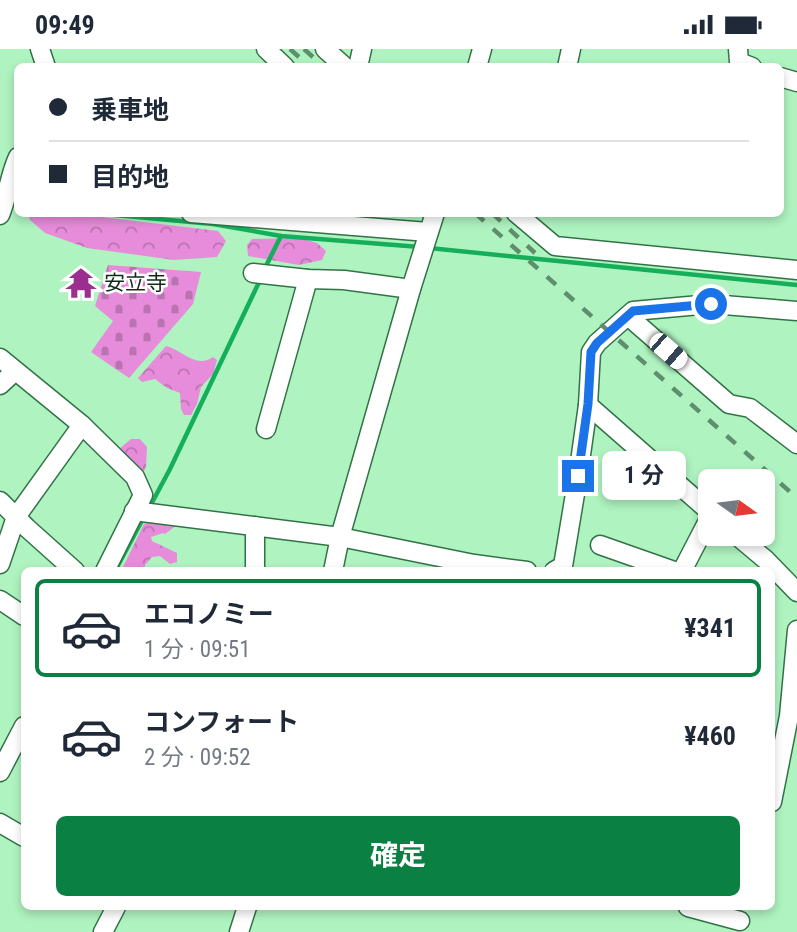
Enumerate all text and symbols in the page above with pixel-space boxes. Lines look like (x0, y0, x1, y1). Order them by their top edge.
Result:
text: 09:49 (35, 10, 95, 40)
text: 乗車地 (91, 95, 169, 125)
text: 目的地 (91, 162, 169, 192)
temple icon: 安立寺 (64, 266, 98, 300)
place label: 安立寺 (104, 271, 167, 295)
route start (695, 288, 727, 320)
car (646, 329, 691, 373)
callout: 1 分 (602, 451, 686, 501)
route end (562, 460, 594, 492)
text: 1 分 (624, 462, 664, 489)
north arrow (698, 469, 775, 546)
map controls (698, 469, 775, 546)
icon: car (60, 597, 123, 660)
text: エコノミー (144, 599, 274, 629)
text: ¥341 (684, 613, 736, 643)
text: 1 分 · 09:51 (144, 636, 251, 663)
icon: car (60, 705, 123, 768)
text: コンフォート (144, 707, 299, 737)
text: ¥460 (684, 721, 736, 751)
text: 2 分 · 09:52 (144, 744, 251, 771)
button: 確定 (56, 816, 740, 896)

